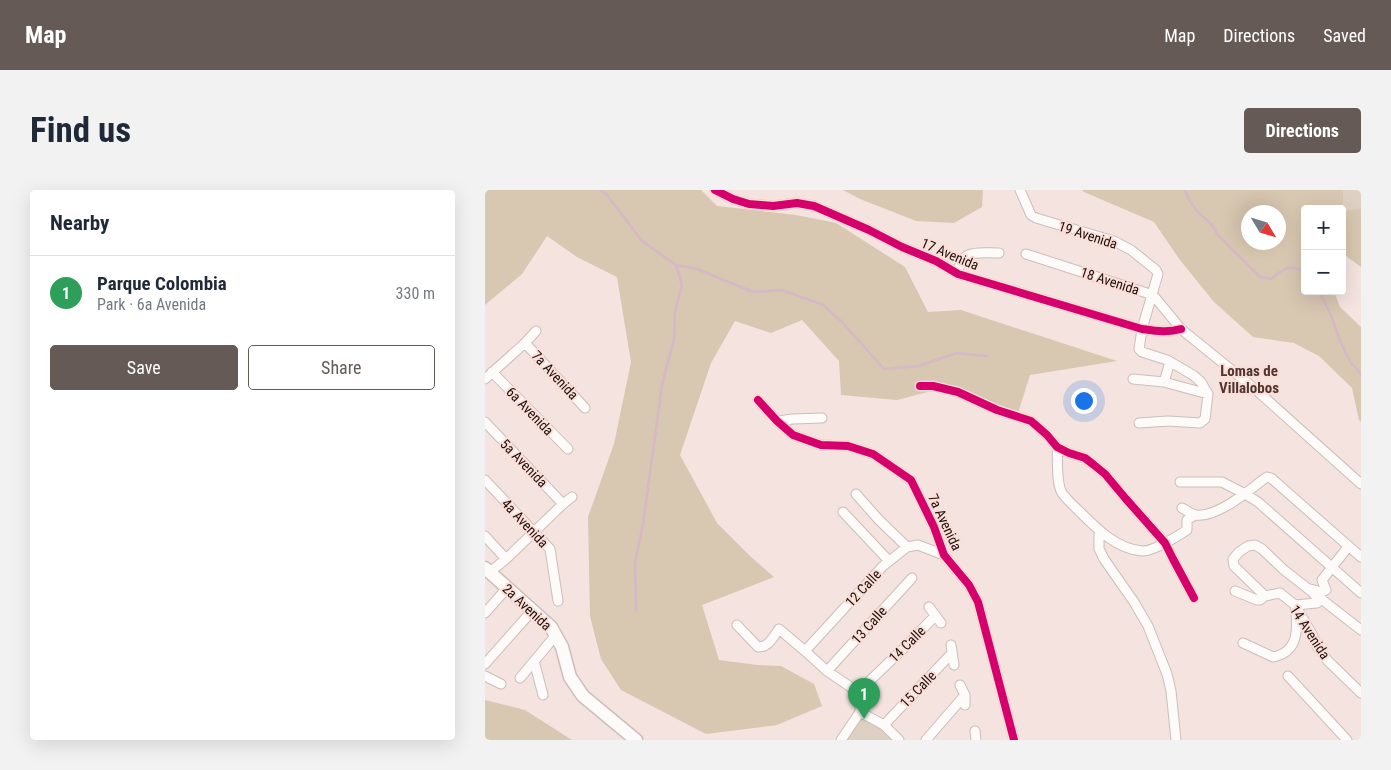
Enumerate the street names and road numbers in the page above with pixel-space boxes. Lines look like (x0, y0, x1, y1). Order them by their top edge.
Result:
street label: 19 Avenida (1057, 218, 1119, 252)
street label: 17 Avenida (919, 235, 981, 273)
street label: 18 Avenida (1079, 264, 1141, 298)
street label: 7a Avenida (528, 347, 582, 403)
street label: 6a Avenida (503, 384, 557, 438)
street label: 5a Avenida (497, 436, 551, 490)
street label: 7a Avenida (925, 491, 965, 553)
street label: 4a Avenida (498, 495, 552, 551)
street label: 12 Calle (842, 566, 884, 610)
street label: 2a Avenida (499, 580, 555, 634)
street label: 14 Avenida (1287, 602, 1333, 662)
street label: 13 Calle (848, 603, 890, 647)
street label: 14 Calle (886, 622, 929, 665)
street label: 15 Calle (897, 667, 940, 711)

